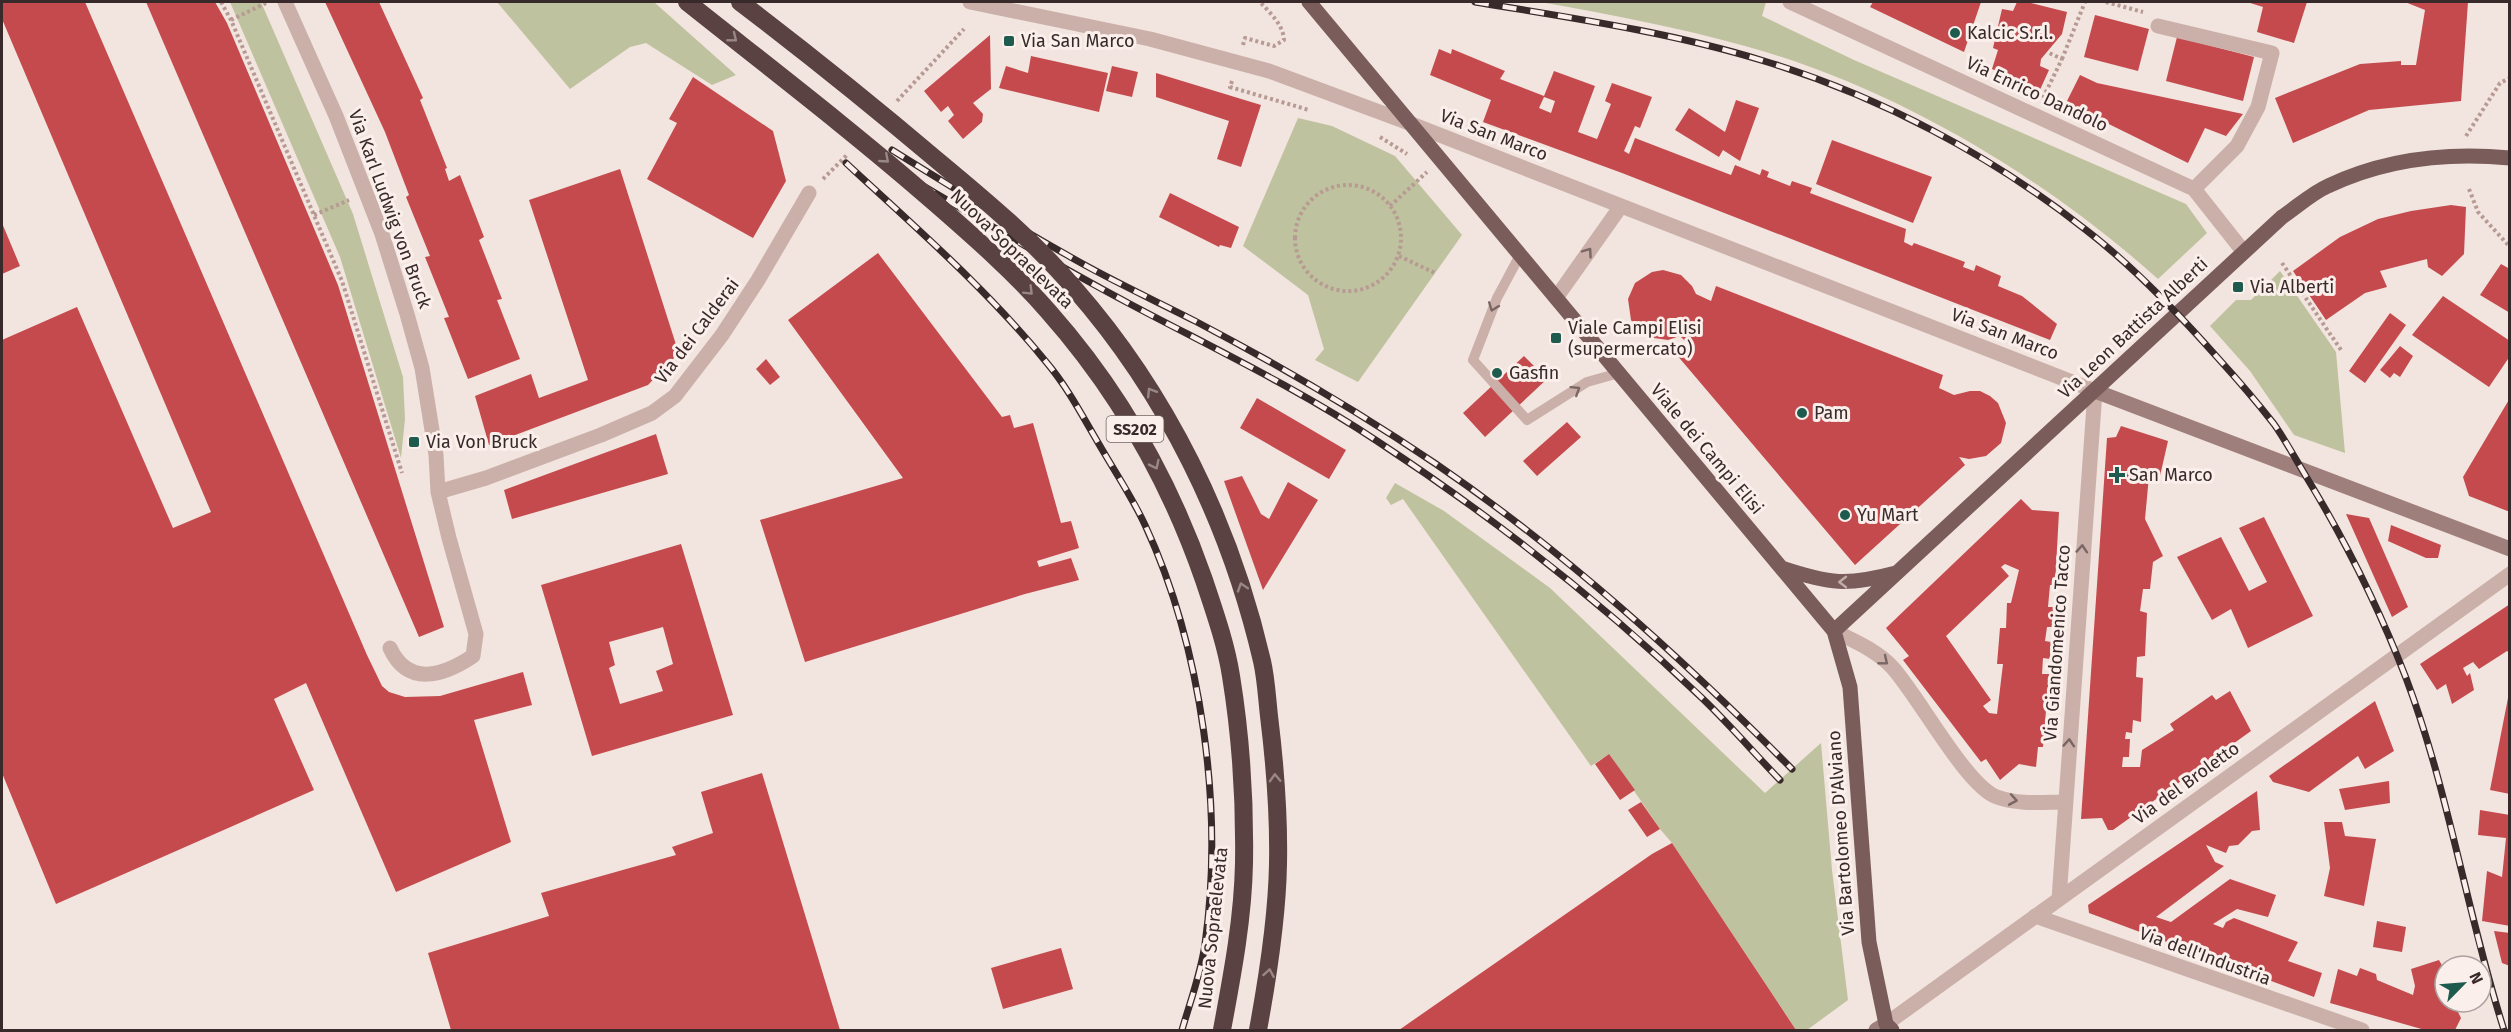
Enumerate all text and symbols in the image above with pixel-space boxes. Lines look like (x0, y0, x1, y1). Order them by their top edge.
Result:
place label: Kalcic S.r.l. (1967, 22, 2053, 44)
marker: Kalcic S.r.l. (1948, 26, 1962, 40)
one-way arrow (726, 30, 737, 41)
place label: Via San Marco (1021, 30, 1135, 52)
marker: Via San Marco (1002, 34, 1016, 48)
street label: Via Enrico Dandolo (1963, 52, 2111, 136)
street label: Via San Marco (1437, 104, 1551, 166)
street label: Via Karl Ludwig von Bruck (344, 107, 436, 312)
one-way arrow (878, 152, 889, 163)
street label: Nuova Sopraelevata (946, 185, 1078, 313)
one-way arrow (1581, 248, 1592, 259)
street label: Via Leon Battista Alberti (2054, 253, 2212, 403)
street label: Via dei Calderai (650, 274, 744, 388)
place label: Via Alberti (2250, 276, 2334, 298)
marker: Via Alberti (2231, 280, 2245, 294)
one-way arrow (1021, 284, 1032, 295)
one-way arrow (1488, 301, 1500, 312)
street label: Via San Marco (1948, 303, 2062, 365)
place label: Viale Campi Elisi (supermercato) (1568, 317, 1701, 360)
marker: Viale Campi Elisi (supermercato) (1549, 331, 1563, 345)
place label: Gasfin (1509, 362, 1559, 384)
marker: Gasfin (1490, 366, 1504, 380)
street label: Viale dei Campi Elisi (1646, 379, 1768, 519)
one-way arrow (1570, 385, 1580, 397)
one-way arrow (1146, 388, 1158, 398)
place label: Pam (1814, 402, 1849, 424)
marker: Pam (1795, 406, 1809, 420)
road number: SS202 (1106, 416, 1164, 442)
place label: Via Von Bruck (426, 431, 538, 453)
marker: Via Von Bruck (407, 435, 421, 449)
one-way arrow (1148, 459, 1160, 470)
place label: San Marco (2129, 464, 2213, 486)
marker: San Marco (2110, 468, 2124, 482)
place label: Yu Mart (1857, 504, 1919, 526)
marker: Yu Mart (1838, 508, 1852, 522)
street label: Via Giandomenico Tacco (2039, 544, 2075, 742)
one-way arrow (2076, 544, 2089, 553)
one-way arrow (1838, 576, 1847, 588)
one-way arrow (1237, 582, 1249, 593)
one-way arrow (1877, 653, 1888, 664)
street label: Via Bartolomeo D'Alviano (1823, 730, 1859, 936)
street label: Via del Broletto (2128, 737, 2244, 829)
one-way arrow (2063, 739, 2076, 748)
one-way arrow (1269, 774, 1281, 783)
one-way arrow (2008, 793, 2018, 806)
street label: Nuova Sopraelevata (1194, 846, 1232, 1010)
street label: Via dell'Industria (2136, 922, 2274, 990)
north arrow (2433, 954, 2493, 1014)
one-way arrow (1262, 968, 1274, 978)
text: N (2465, 969, 2487, 987)

